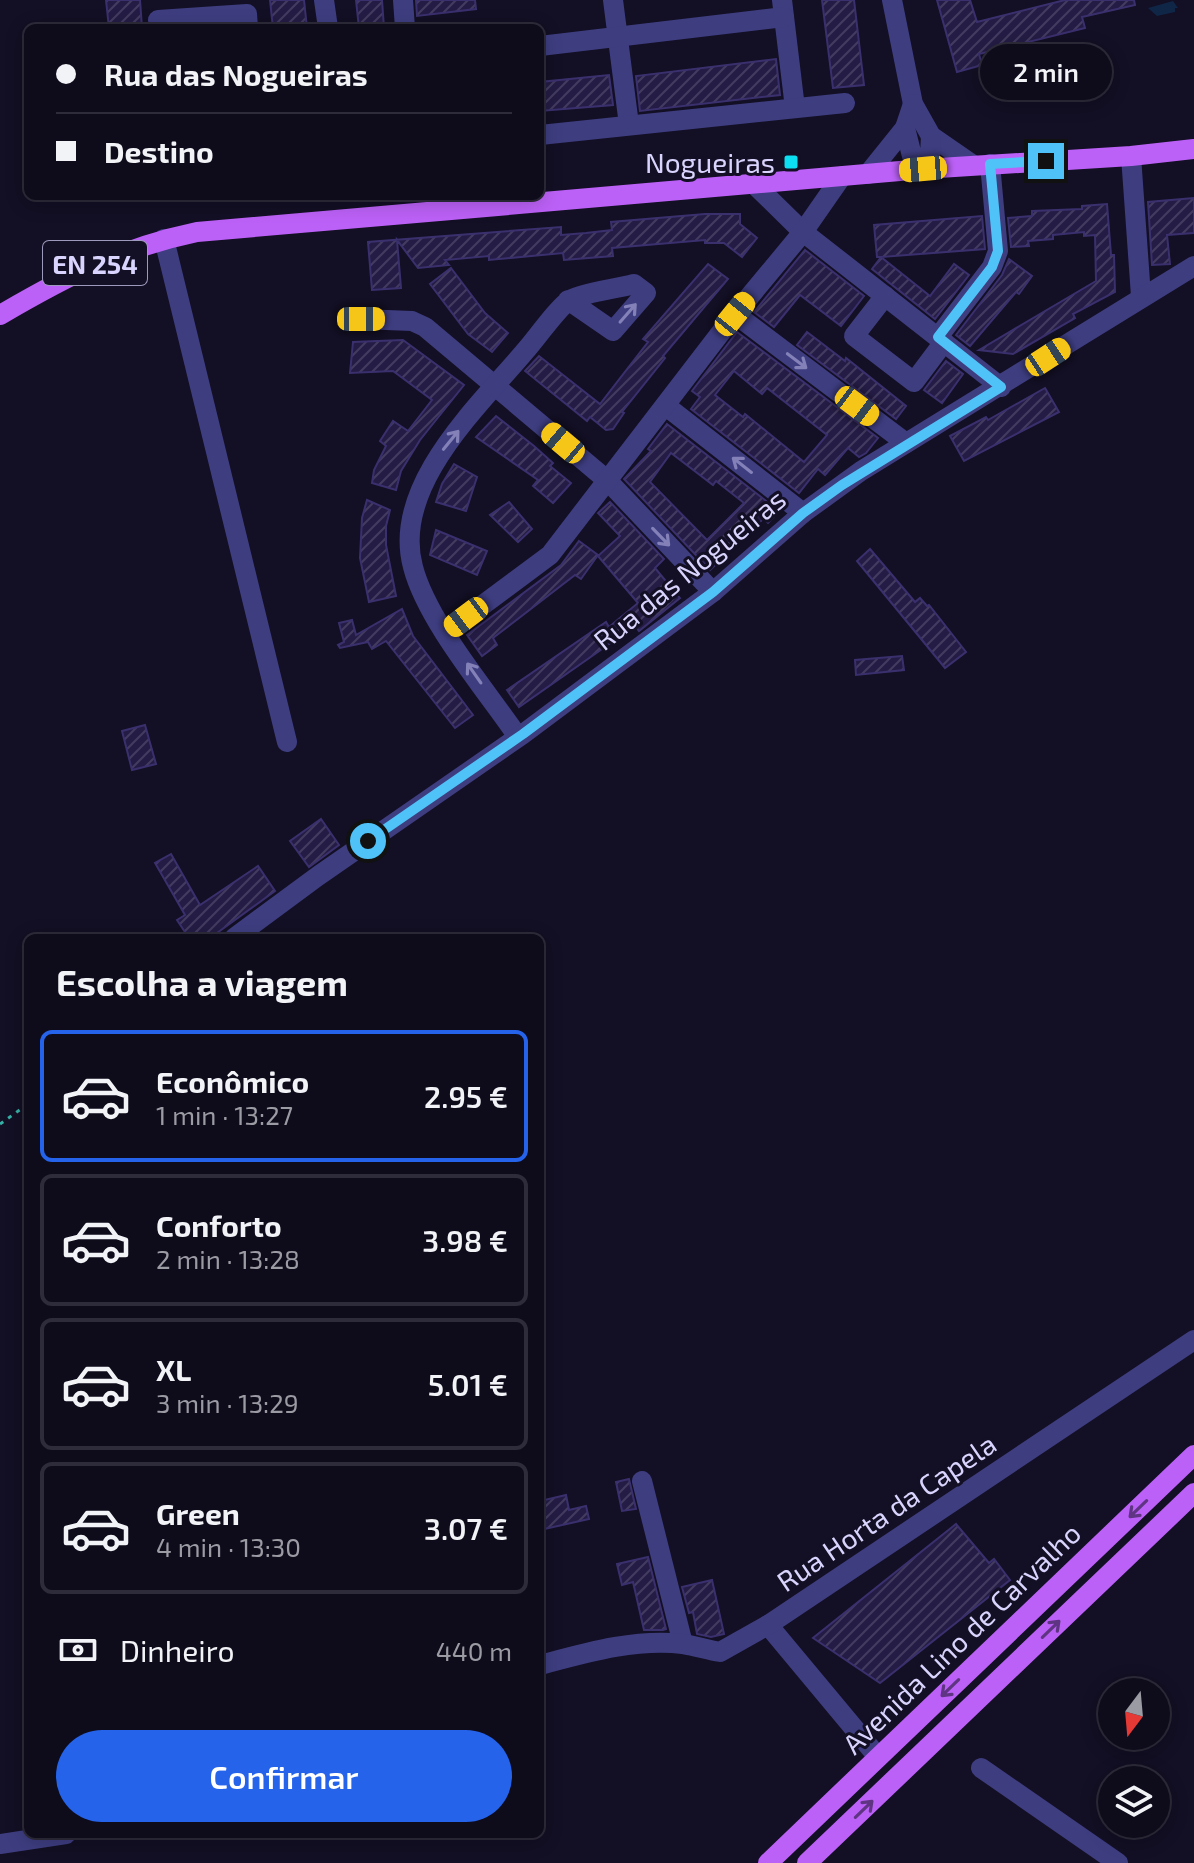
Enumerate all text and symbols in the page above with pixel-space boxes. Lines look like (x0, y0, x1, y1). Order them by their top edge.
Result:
callout: 2 min (980, 45, 1112, 101)
text: Rua das Nogueiras (104, 56, 368, 92)
text: 2 min (1013, 56, 1079, 87)
text: Destino (104, 133, 214, 169)
route end (1028, 143, 1064, 179)
place label: Nogueiras (645, 145, 775, 179)
marker: Nogueiras (782, 153, 800, 171)
car (898, 155, 948, 183)
road number: EN 254 (43, 241, 147, 285)
car (711, 288, 759, 340)
one-way arrow (619, 303, 637, 323)
car (337, 307, 385, 331)
car (1021, 334, 1075, 380)
one-way arrow (786, 353, 807, 370)
car (831, 382, 883, 430)
car (537, 418, 589, 468)
one-way arrow (442, 430, 460, 451)
one-way arrow (732, 456, 753, 473)
street label: Rua das Nogueiras (586, 481, 792, 657)
one-way arrow (651, 526, 669, 546)
car (440, 593, 492, 641)
one-way arrow (466, 663, 482, 685)
route start (350, 823, 386, 859)
text: Escolha a viagem (56, 960, 348, 1003)
icon: car (60, 1060, 132, 1132)
text: Econômico (156, 1063, 309, 1099)
text: 2.95 € (424, 1078, 508, 1114)
text: 1 min · 13:27 (156, 1099, 293, 1130)
icon: car (60, 1204, 132, 1276)
text: Conforto (156, 1207, 282, 1243)
text: 3.98 € (422, 1222, 508, 1258)
text: 2 min · 13:28 (156, 1243, 300, 1274)
icon: car (60, 1348, 132, 1420)
text: XL (156, 1351, 191, 1387)
text: 5.01 € (428, 1366, 508, 1402)
text: 3 min · 13:29 (156, 1387, 299, 1418)
street label: Rua Horta da Capela (770, 1426, 1002, 1598)
icon: car (60, 1492, 132, 1564)
text: Green (156, 1495, 240, 1531)
one-way arrow (1128, 1499, 1148, 1517)
text: 3.07 € (424, 1510, 508, 1546)
street label: Avenida Lino de Carvalho (835, 1515, 1087, 1761)
text: 4 min · 13:30 (156, 1531, 301, 1562)
one-way arrow (1041, 1621, 1061, 1639)
icon: cash (56, 1628, 100, 1672)
text: Dinheiro (120, 1632, 234, 1668)
text: 440 m (436, 1635, 512, 1666)
north arrow (1098, 1678, 1170, 1750)
map controls (1098, 1678, 1170, 1838)
one-way arrow (940, 1679, 960, 1697)
button: Confirmar (56, 1730, 512, 1822)
button: layers (1098, 1766, 1170, 1838)
one-way arrow (854, 1800, 873, 1819)

